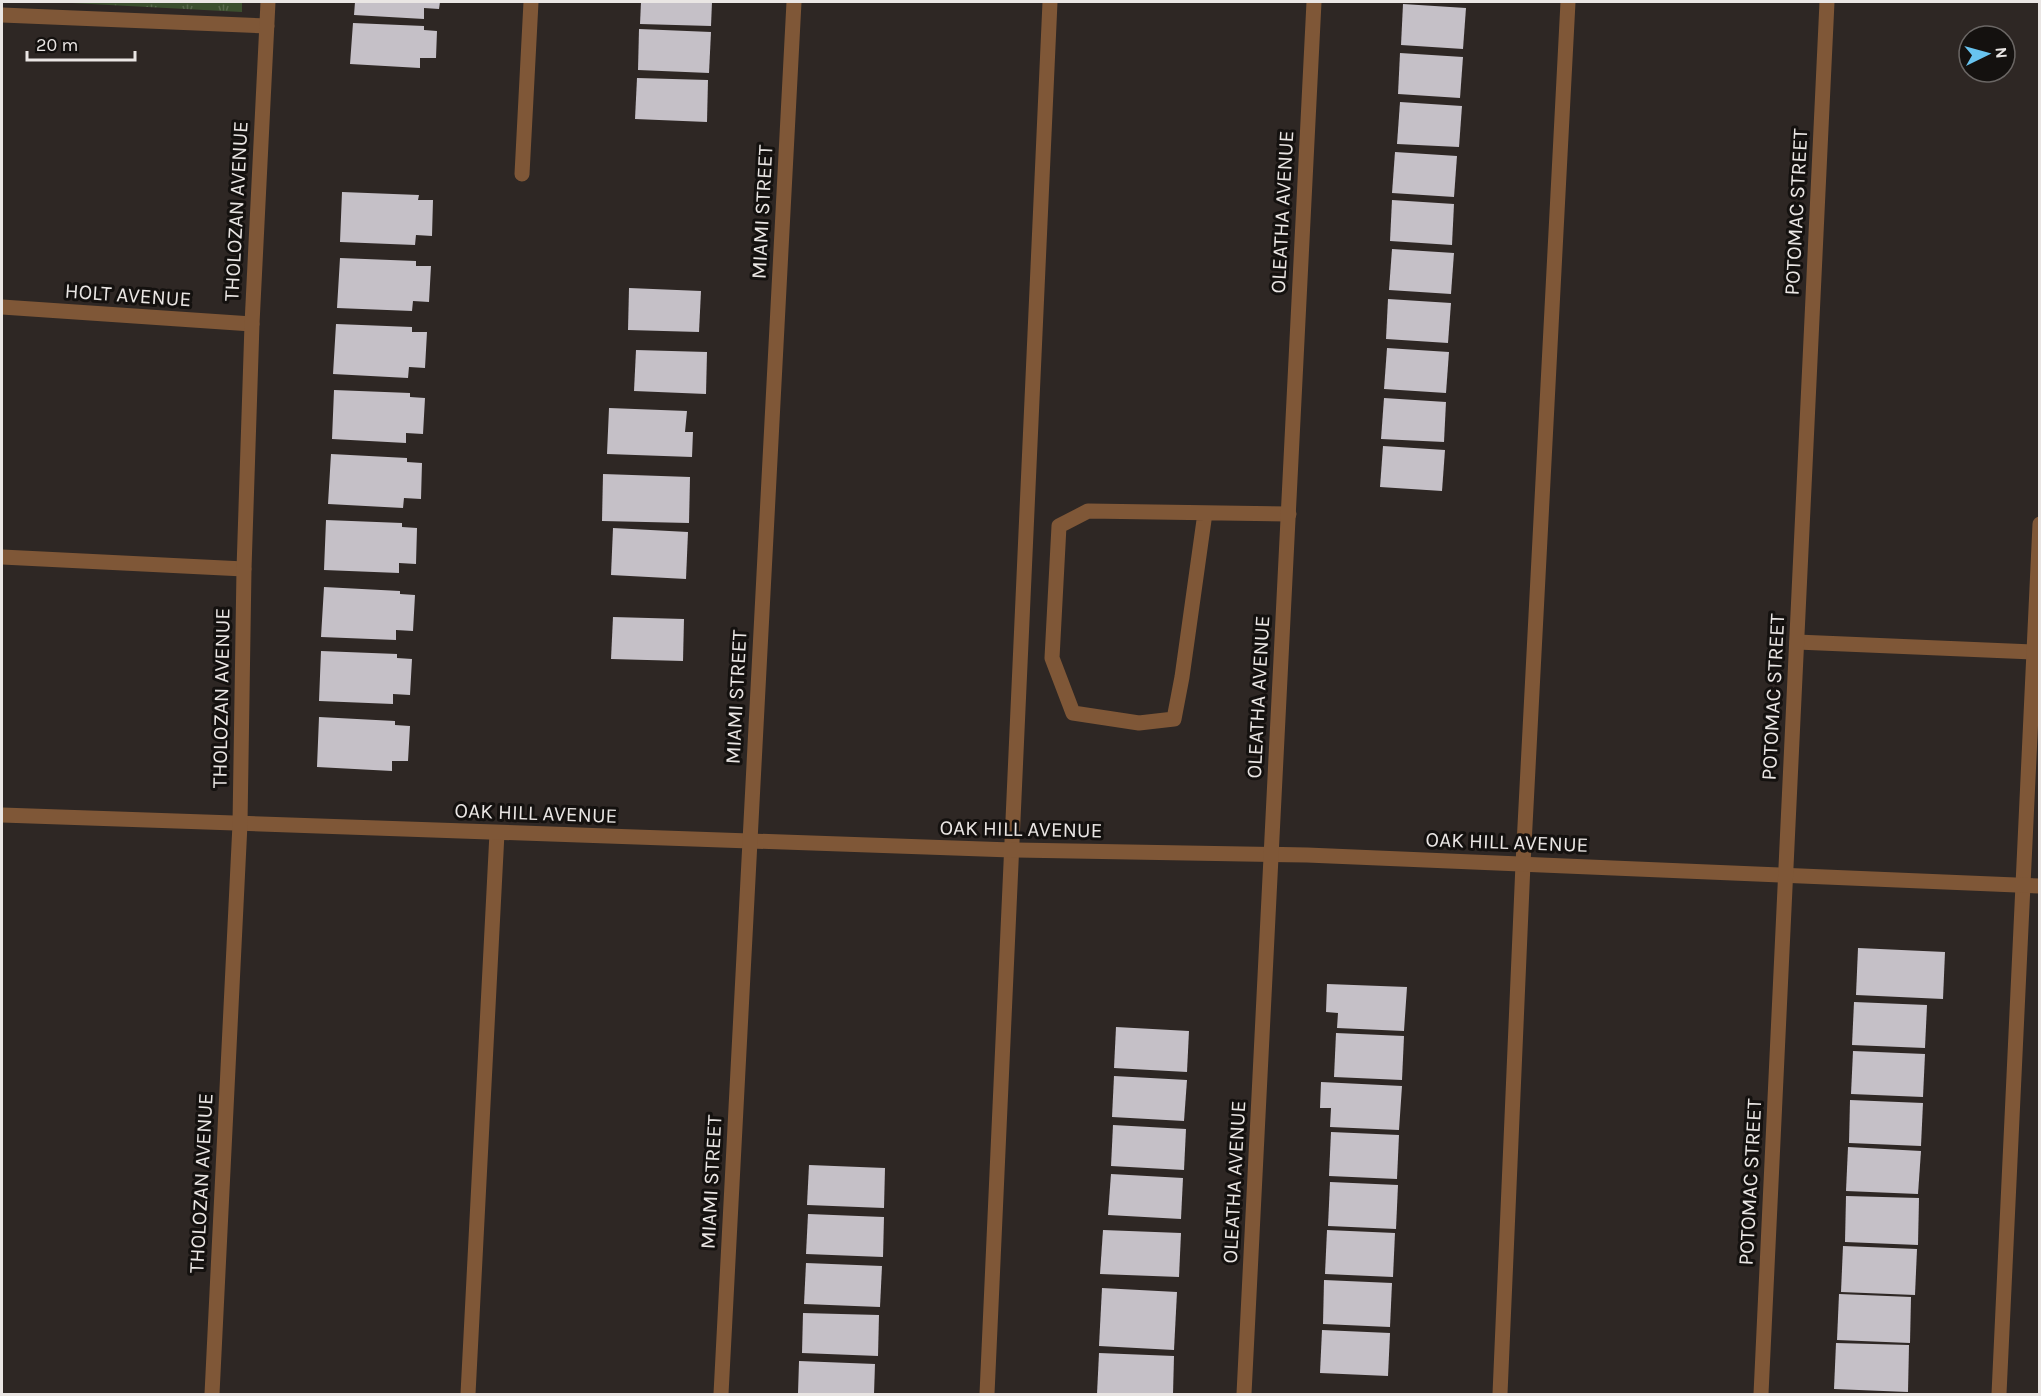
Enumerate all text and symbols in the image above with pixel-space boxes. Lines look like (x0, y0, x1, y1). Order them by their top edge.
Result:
scale bar (27, 24, 135, 62)
north arrow (1957, 24, 2017, 84)
text: 20 m (36, 34, 78, 56)
text: N (1991, 46, 2011, 59)
street label: THOLOZAN AVENUE (219, 120, 253, 302)
street label: POTOMAC STREET (1780, 127, 1812, 296)
street label: OLEATHA AVENUE (1266, 130, 1298, 294)
street label: MIAMI STREET (746, 144, 778, 280)
street label: HOLT AVENUE (64, 279, 192, 311)
street label: THOLOZAN AVENUE (207, 608, 235, 788)
street label: POTOMAC STREET (1757, 612, 1789, 781)
street label: OLEATHA AVENUE (1242, 615, 1274, 779)
street label: MIAMI STREET (720, 629, 752, 765)
street label: OAK HILL AVENUE (454, 798, 618, 828)
street label: OAK HILL AVENUE (939, 816, 1103, 842)
street label: OAK HILL AVENUE (1425, 827, 1589, 857)
street label: THOLOZAN AVENUE (184, 1092, 218, 1274)
street label: POTOMAC STREET (1734, 1097, 1766, 1266)
street label: OLEATHA AVENUE (1218, 1100, 1250, 1264)
street label: MIAMI STREET (695, 1114, 727, 1250)

